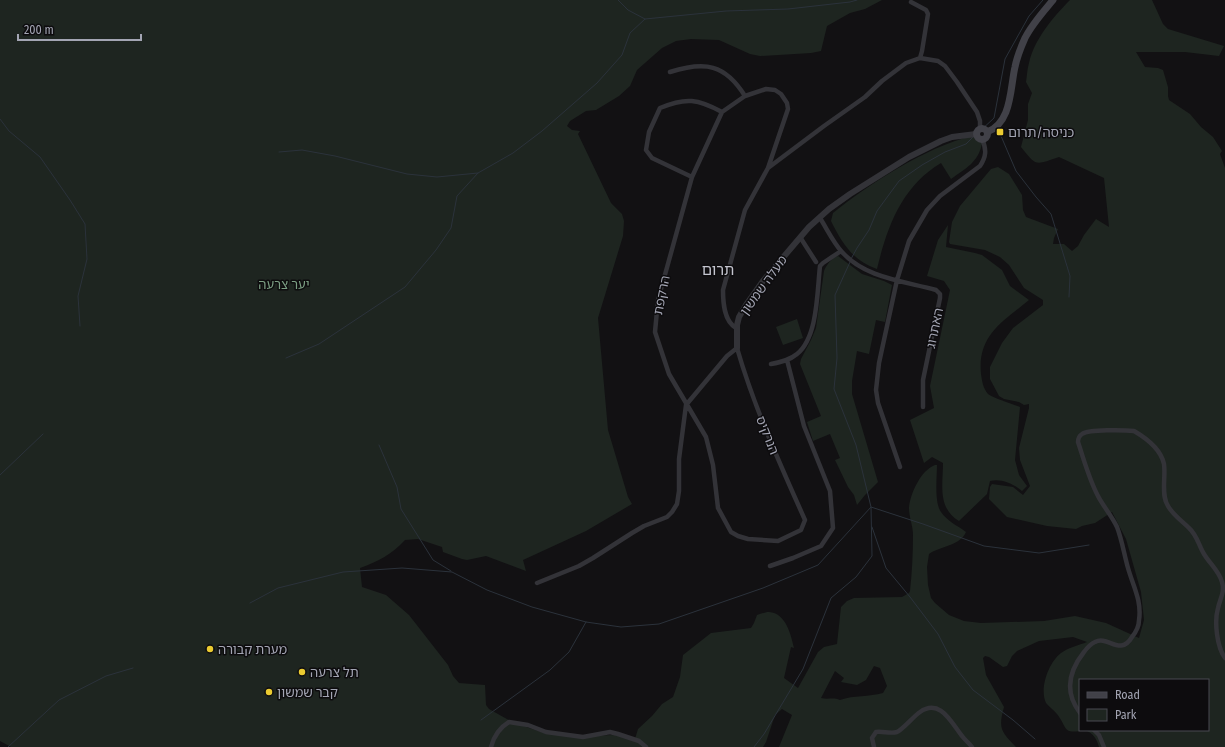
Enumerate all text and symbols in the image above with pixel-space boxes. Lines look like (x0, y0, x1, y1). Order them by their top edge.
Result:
scale bar (18, 16, 141, 42)
text: 200 m (24, 23, 54, 37)
place label: כניסה/תרום (1008, 125, 1074, 140)
marker: כניסה/תרום (995, 127, 1005, 137)
street label: מעלה שמשון (737, 252, 790, 318)
district label: תרום (702, 261, 734, 279)
street label: הרקפת (650, 274, 673, 316)
park label: יער צרעה (258, 277, 310, 292)
street label: האתרוג (923, 307, 946, 350)
street label: הנרקיס (753, 414, 782, 457)
place label: מערת קבורה (218, 642, 287, 657)
marker: מערת קבורה (205, 644, 215, 654)
place label: תל צרעה (310, 665, 359, 680)
marker: תל צרעה (297, 667, 307, 677)
legend (1079, 679, 1209, 731)
place label: קבר שמשון (277, 685, 338, 700)
marker: קבר שמשון (264, 687, 274, 697)
text: Road (1115, 688, 1140, 702)
text: Park (1115, 708, 1137, 722)

